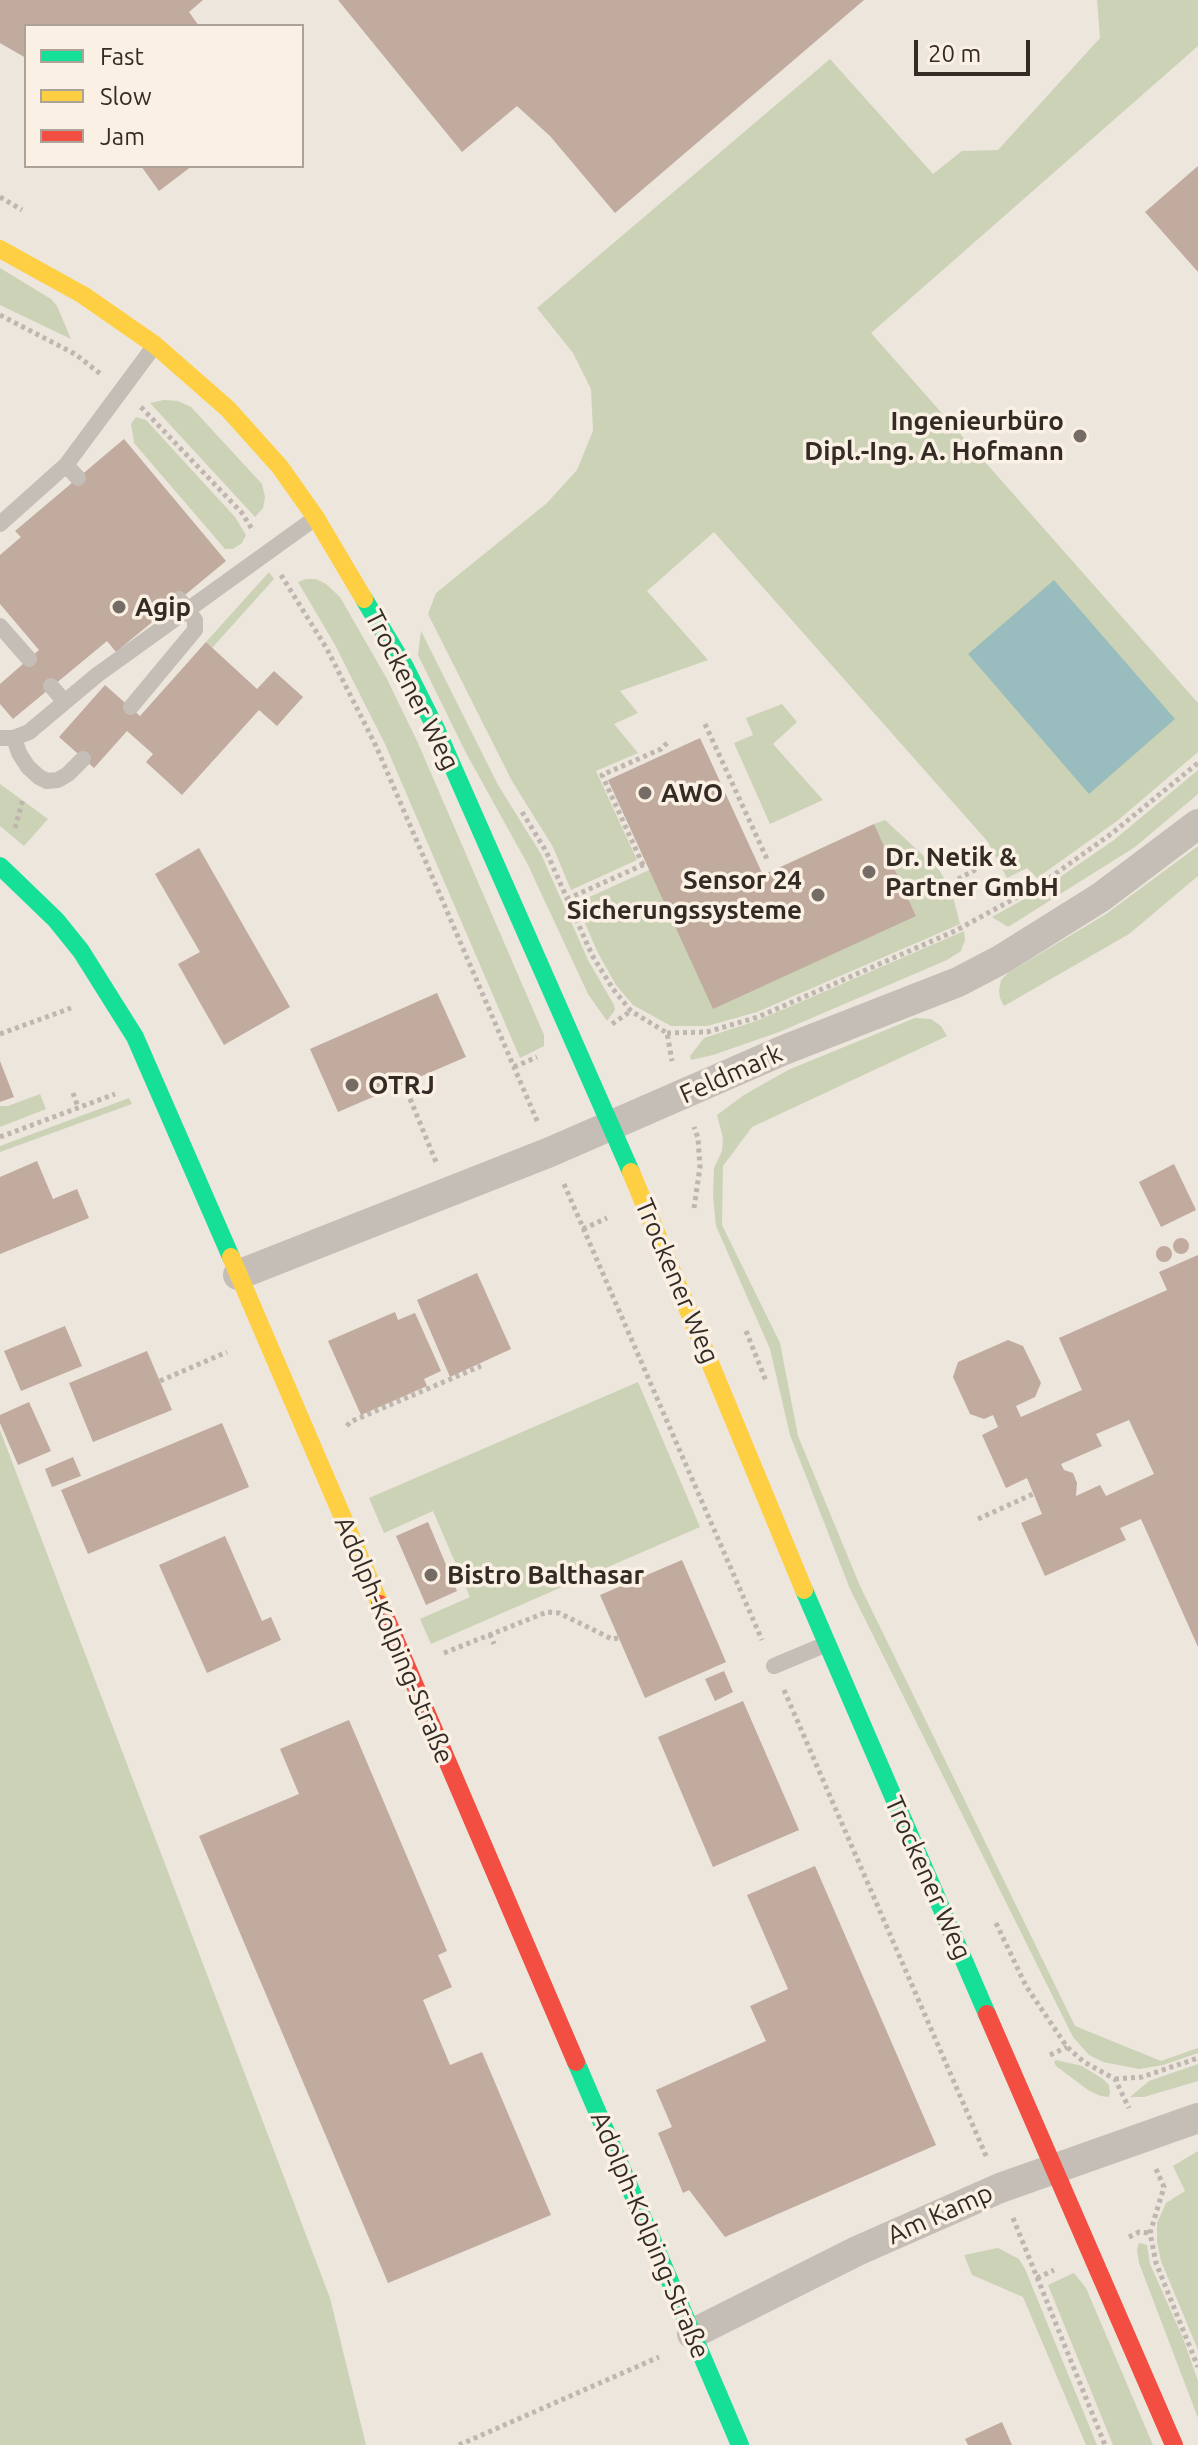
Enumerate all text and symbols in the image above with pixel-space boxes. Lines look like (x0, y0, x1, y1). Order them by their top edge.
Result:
legend (24, 24, 304, 168)
scale bar (918, 24, 1034, 74)
text: 20 m (928, 40, 981, 67)
text: Fast (100, 43, 144, 70)
text: Slow (100, 83, 152, 110)
text: Jam (100, 123, 145, 150)
place label: Ingenieurbüro Dipl.-Ing. A. Hofmann (804, 405, 1064, 466)
marker: Ingenieurbüro Dipl.-Ing. A. Hofmann (1071, 427, 1089, 445)
place label: Agip (135, 591, 191, 623)
marker: Agip (110, 598, 128, 616)
street label: Trockener Weg (358, 605, 466, 775)
place label: AWO (661, 777, 723, 809)
marker: AWO (636, 784, 654, 802)
place label: Dr. Netik & Partner GmbH (885, 841, 1059, 902)
marker: Dr. Netik & Partner GmbH (860, 863, 878, 881)
place label: Sensor 24 Sicherungssysteme (567, 864, 802, 926)
marker: Sensor 24 Sicherungssysteme (809, 886, 827, 904)
street label: Feldmark (675, 1038, 787, 1110)
place label: OTRJ (368, 1069, 435, 1101)
marker: OTRJ (343, 1076, 361, 1094)
street label: Trockener Weg (628, 1194, 726, 1368)
street label: Adolph-Kolping-Straße (328, 1512, 460, 1768)
place label: Bistro Balthasar (447, 1559, 644, 1591)
marker: Bistro Balthasar (422, 1566, 440, 1584)
street label: Trockener Weg (878, 1791, 978, 1965)
street label: Adolph-Kolping-Straße (584, 2107, 716, 2363)
street label: Am Kamp (882, 2177, 998, 2251)

